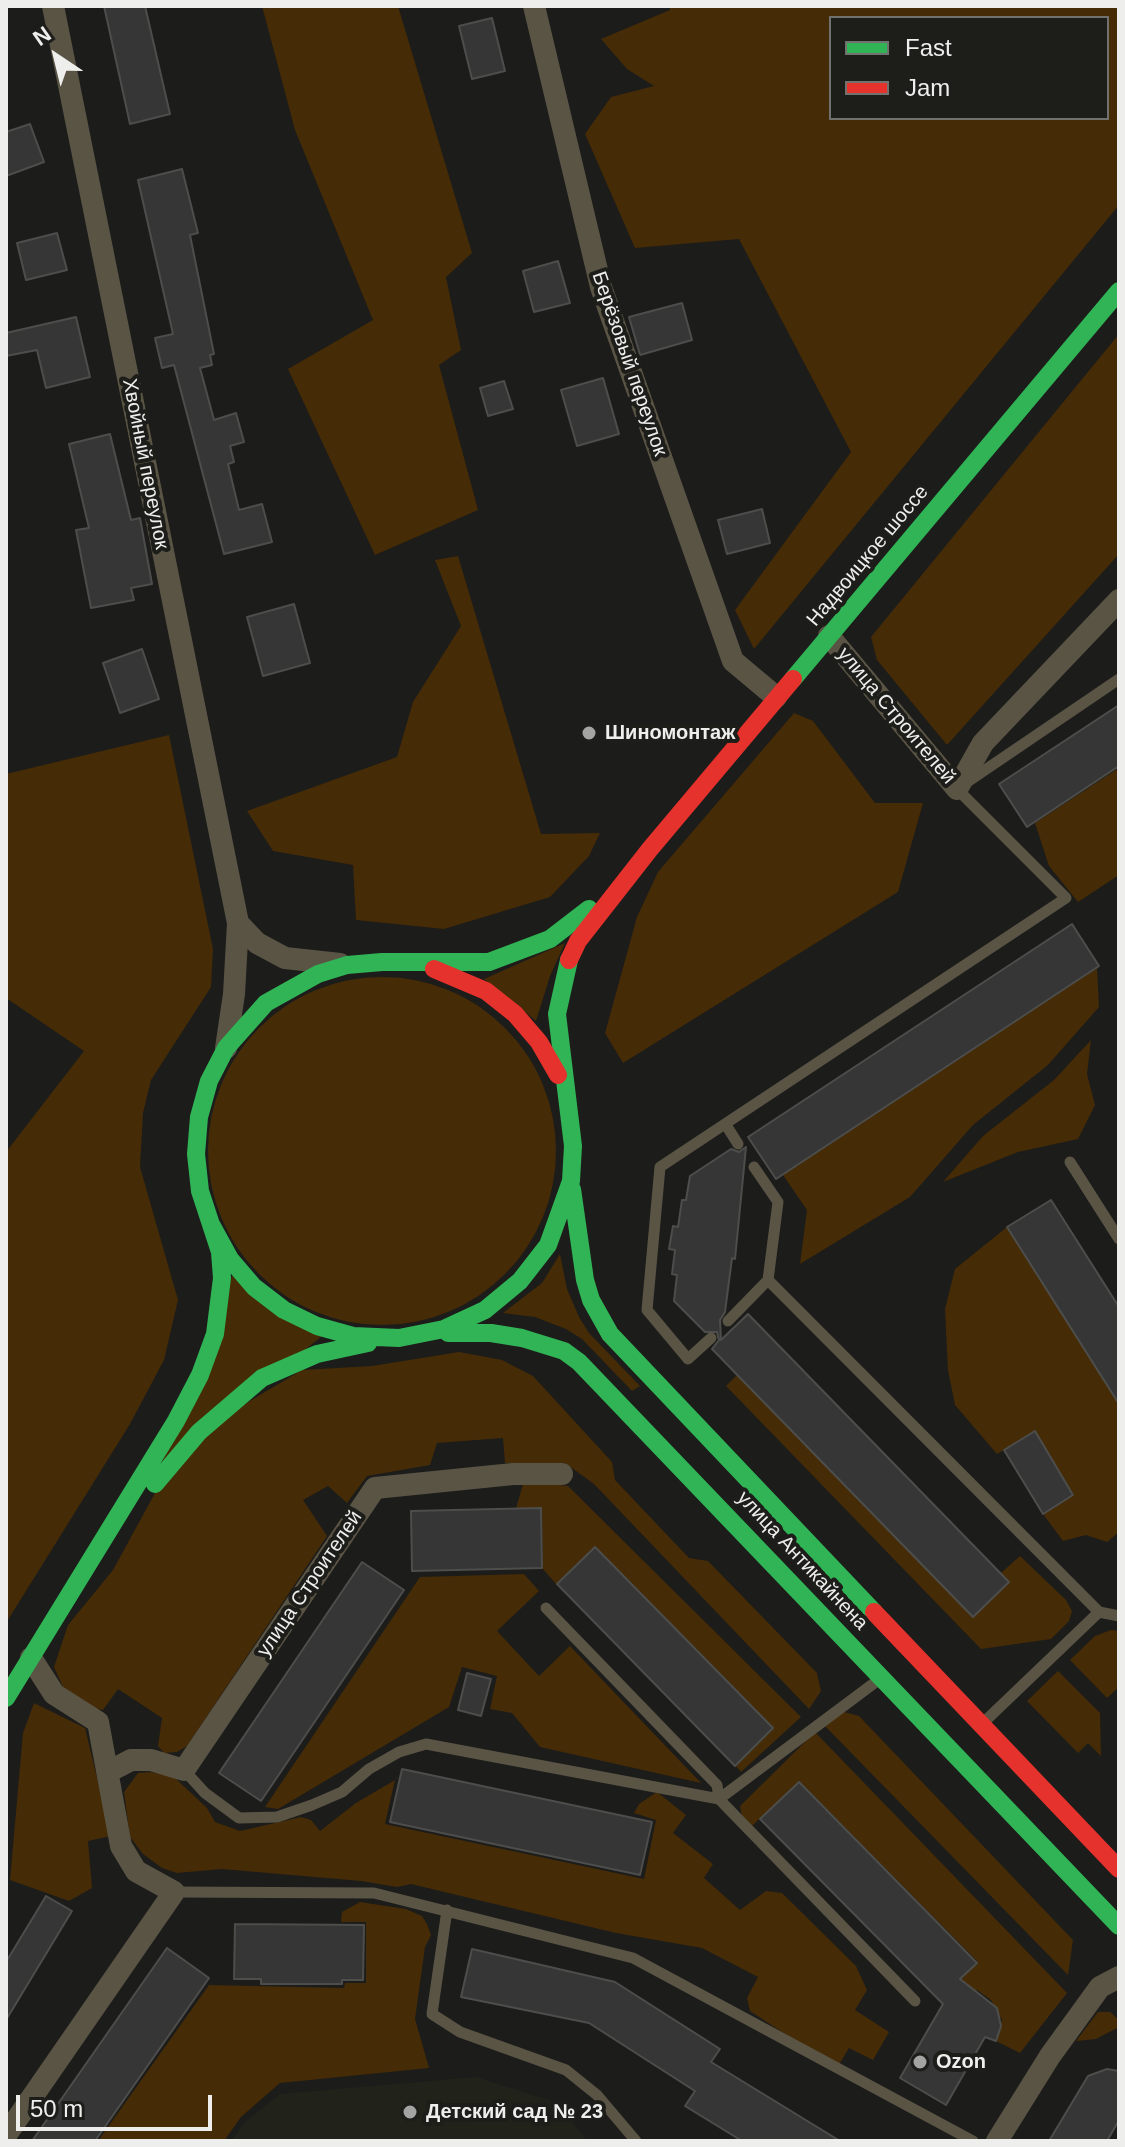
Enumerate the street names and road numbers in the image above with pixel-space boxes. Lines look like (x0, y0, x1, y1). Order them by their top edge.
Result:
street label: Берёзовый переулок (586, 269, 672, 459)
street label: Хвойный переулок (117, 377, 173, 551)
street label: Надвоицкое шоссе (802, 481, 934, 631)
street label: улица Строителей (832, 643, 960, 789)
street label: улица Антикайнена (731, 1487, 873, 1635)
street label: улица Строителей (252, 1506, 368, 1662)

